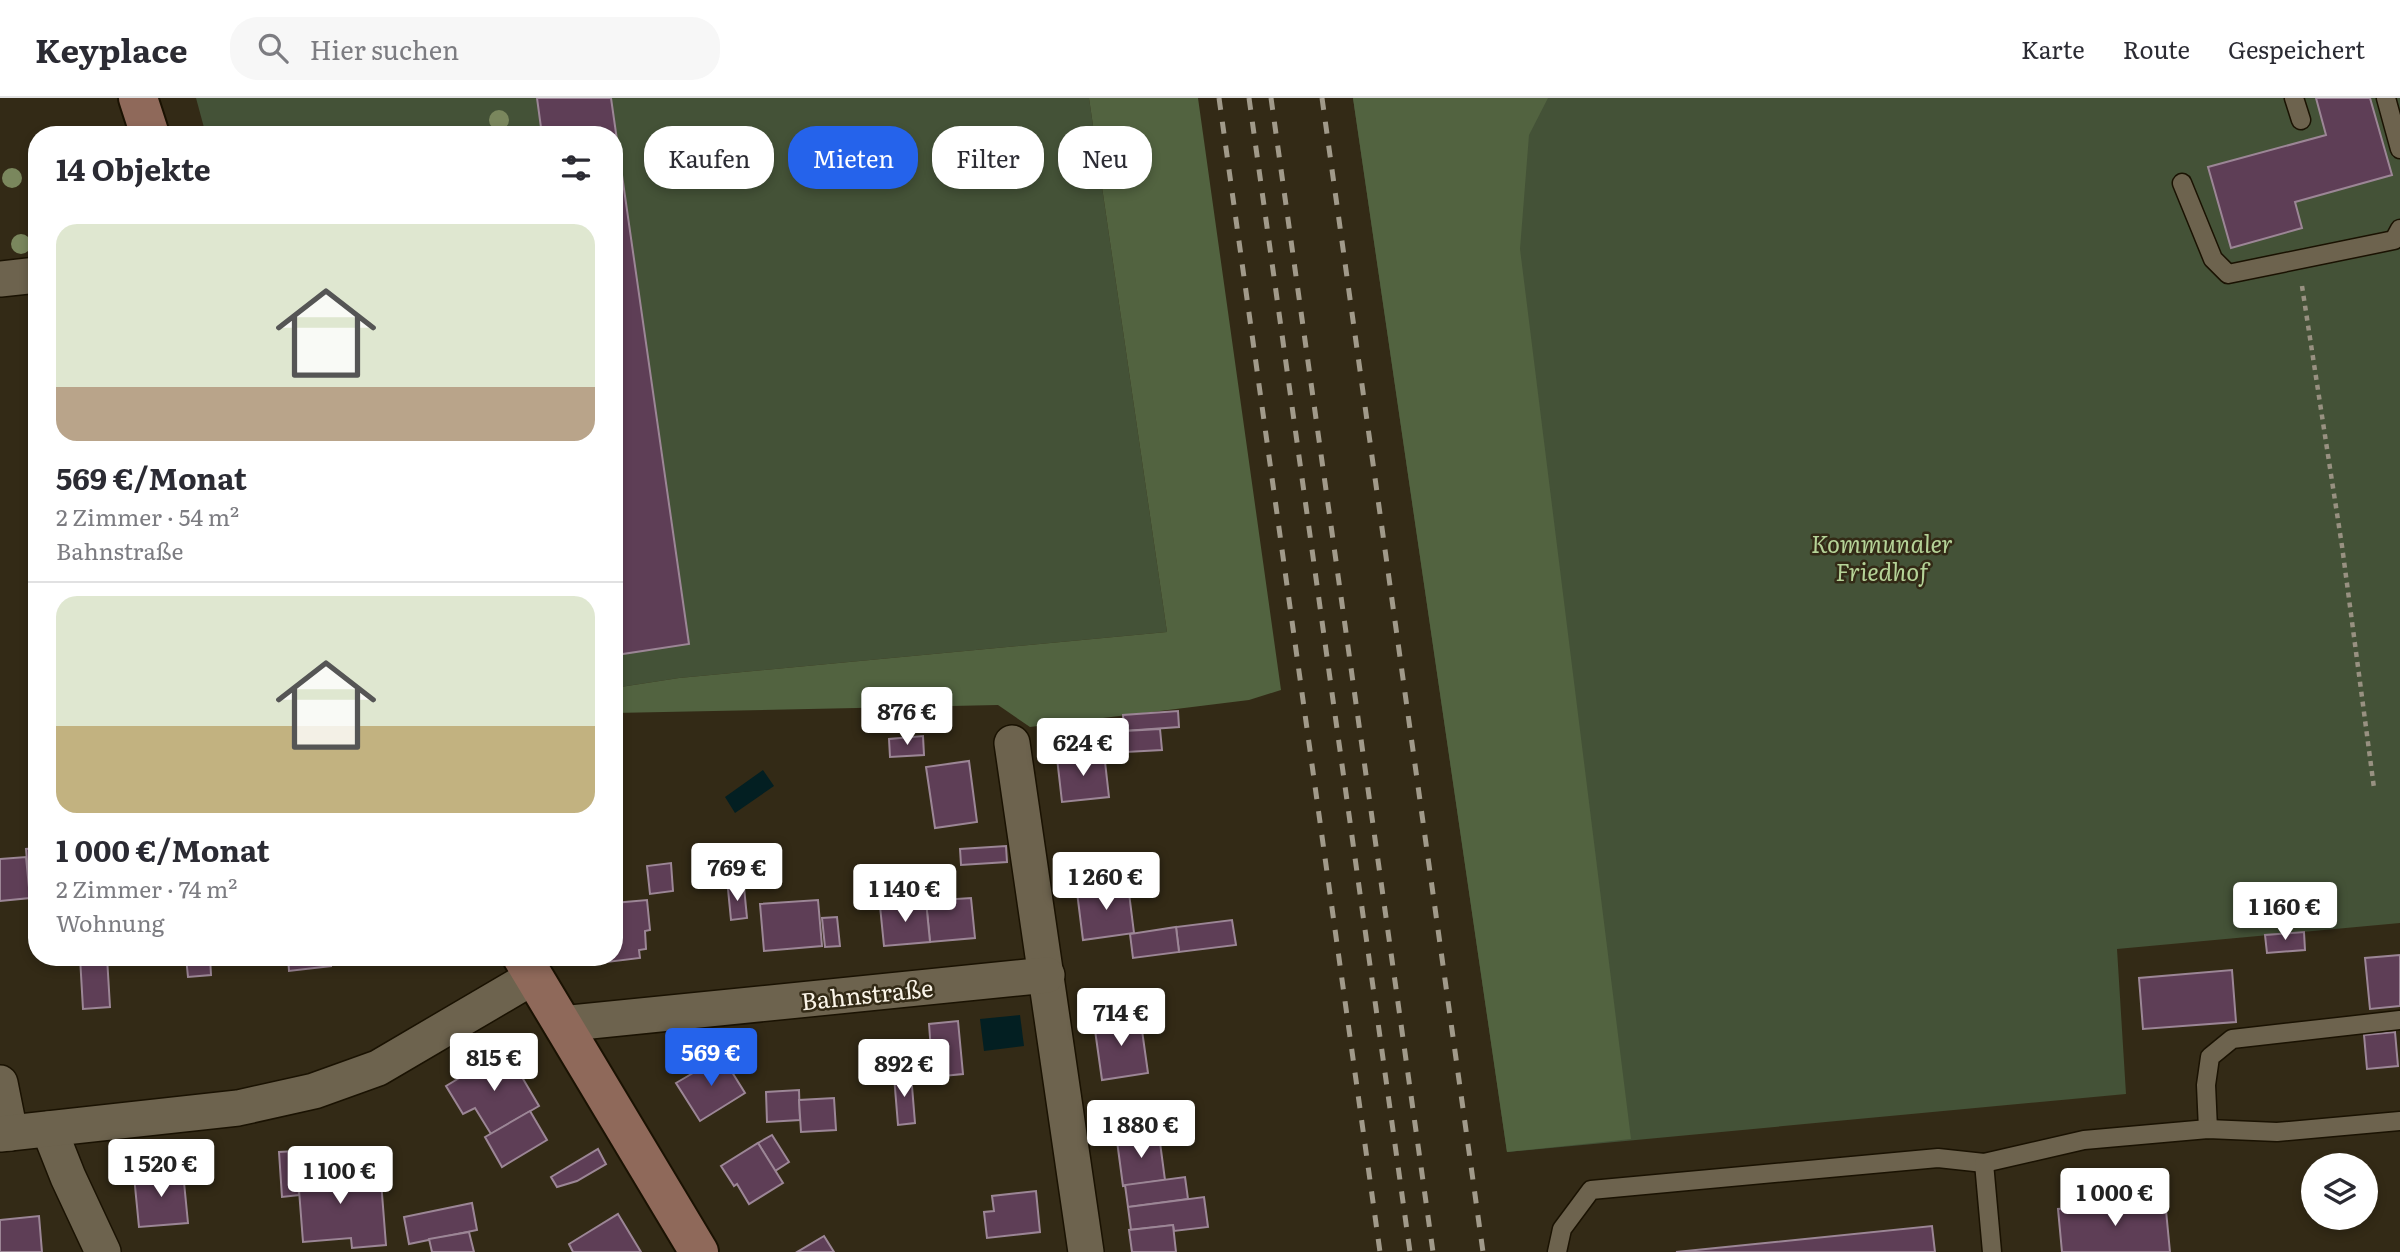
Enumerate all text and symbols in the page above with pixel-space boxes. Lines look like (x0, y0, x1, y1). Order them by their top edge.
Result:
search box (230, 17, 720, 80)
text: Keyplace (35, 24, 188, 73)
icon: search (254, 29, 292, 67)
text: Hier suchen (310, 29, 459, 68)
text: Karte (2021, 31, 2085, 66)
text: Route (2123, 31, 2190, 66)
text: Gespeichert (2228, 31, 2365, 66)
chip: Kaufen (644, 126, 774, 189)
chip: Mieten (788, 126, 918, 189)
chip: Filter (932, 126, 1044, 189)
chip: Neu (1058, 126, 1152, 189)
text: 14 Objekte (56, 146, 211, 190)
icon: filters (557, 149, 595, 187)
icon: home (263, 270, 389, 396)
text: 569 €/Monat (56, 455, 247, 499)
text: 2 Zimmer · 54 m² (56, 499, 239, 533)
park label: Kommunaler Friedhof (1811, 525, 1953, 588)
text: Bahnstraße (56, 533, 183, 567)
icon: home (263, 642, 389, 768)
pin: 876 € (858, 688, 956, 747)
text: 876 € (877, 693, 937, 727)
pin: 624 € (1034, 718, 1132, 778)
text: 624 € (1053, 724, 1113, 758)
text: 1 000 €/Monat (56, 827, 270, 871)
pin: 769 € (688, 844, 786, 903)
text: 769 € (707, 849, 767, 883)
pin: 1 260 € (1041, 852, 1171, 912)
text: 1 260 € (1069, 858, 1143, 892)
pin: 1 140 € (840, 864, 970, 924)
text: 1 140 € (869, 870, 941, 904)
text: 2 Zimmer · 74 m² (56, 871, 238, 905)
pin: 1 160 € (2220, 882, 2350, 942)
text: 1 160 € (2249, 888, 2321, 922)
text: Wohnung (56, 905, 164, 939)
street label: Bahnstraße (799, 969, 935, 1017)
pin: 714 € (1072, 988, 1170, 1048)
text: 714 € (1093, 994, 1149, 1028)
pin: 569 € (662, 1028, 760, 1088)
pin: 815 € (445, 1034, 543, 1093)
text: 569 € (681, 1034, 741, 1068)
text: 815 € (466, 1039, 522, 1073)
pin: 892 € (855, 1040, 953, 1099)
text: 892 € (874, 1045, 934, 1079)
pin: 1 880 € (1076, 1100, 1206, 1160)
text: 1 880 € (1103, 1106, 1179, 1140)
pin: 1 520 € (96, 1140, 226, 1199)
text: 1 520 € (124, 1145, 198, 1179)
pin: 1 100 € (275, 1146, 405, 1206)
text: 1 100 € (304, 1152, 376, 1186)
map controls (2301, 1153, 2378, 1230)
button: layers (2301, 1153, 2378, 1230)
pin: 1 000 € (2050, 1168, 2180, 1228)
text: 1 000 € (2076, 1174, 2154, 1208)

